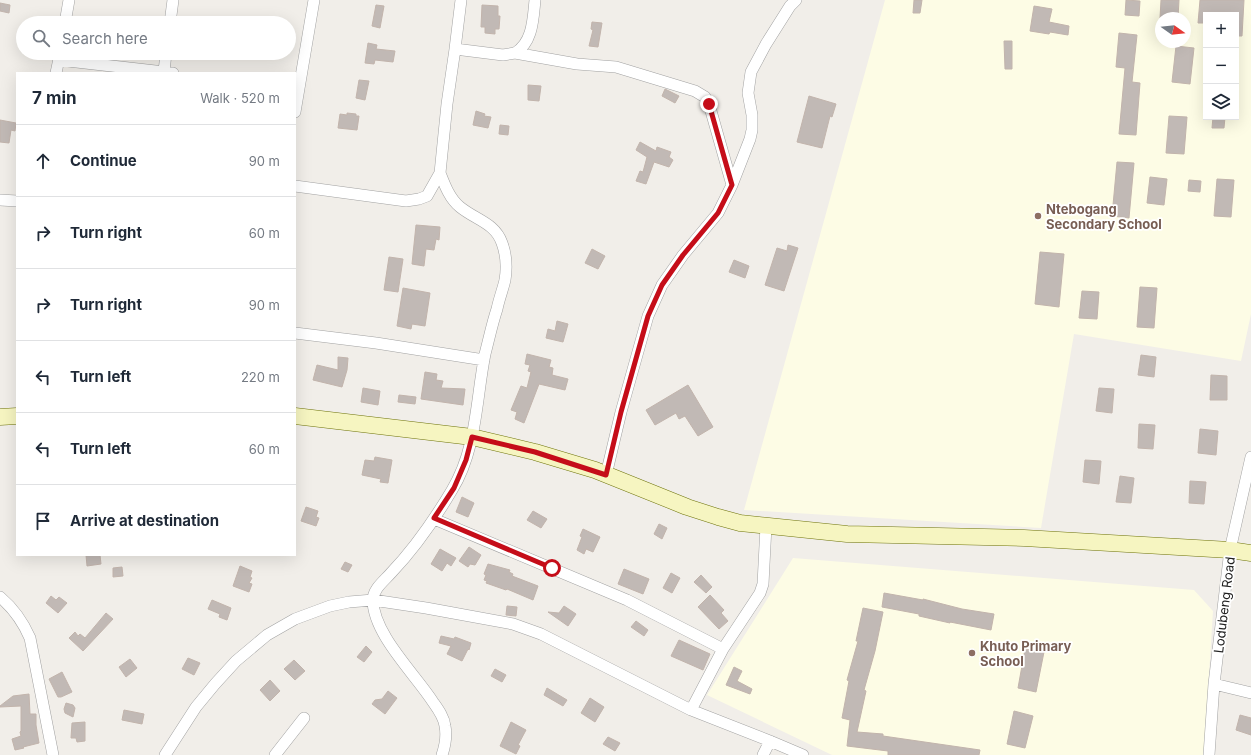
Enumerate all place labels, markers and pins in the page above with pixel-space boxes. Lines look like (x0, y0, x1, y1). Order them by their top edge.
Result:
place label: Ntebogang Secondary School (1046, 201, 1162, 232)
marker: Ntebogang Secondary School (1033, 211, 1043, 221)
place label: Khuto Primary School (980, 638, 1071, 669)
marker: Khuto Primary School (967, 648, 977, 658)

